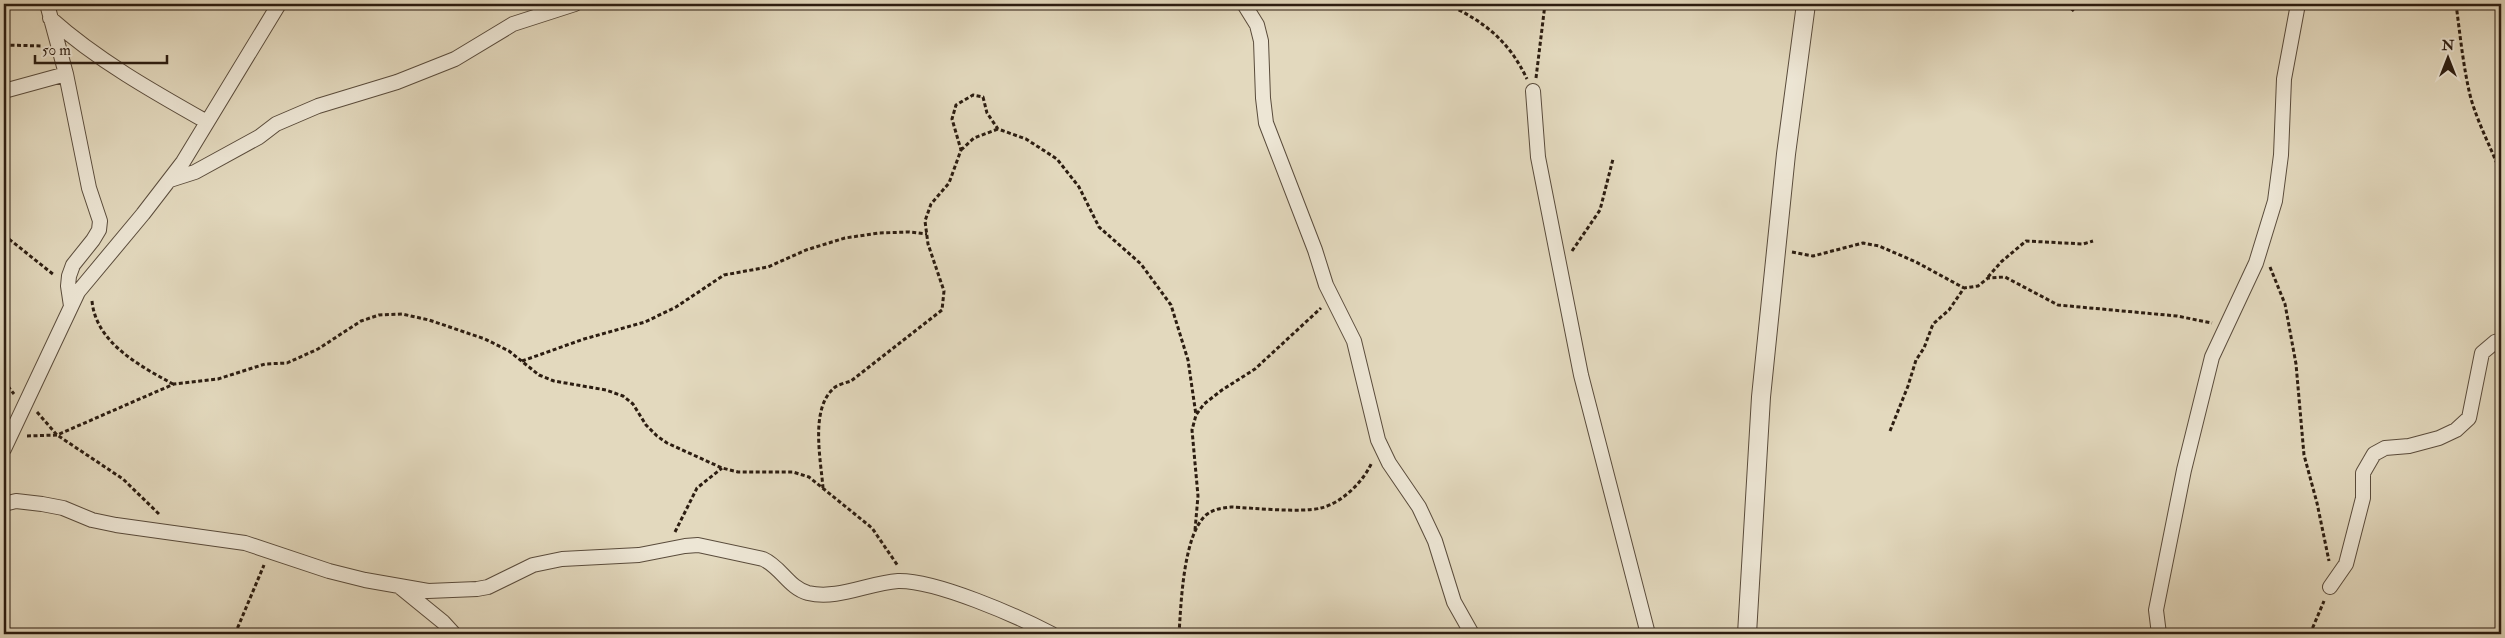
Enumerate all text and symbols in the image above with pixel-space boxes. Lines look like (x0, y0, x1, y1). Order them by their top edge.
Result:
scale bar (35, 32, 168, 64)
north arrow (2422, 32, 2472, 82)
text: N (2441, 37, 2455, 54)
text: 50 m (42, 41, 71, 60)

